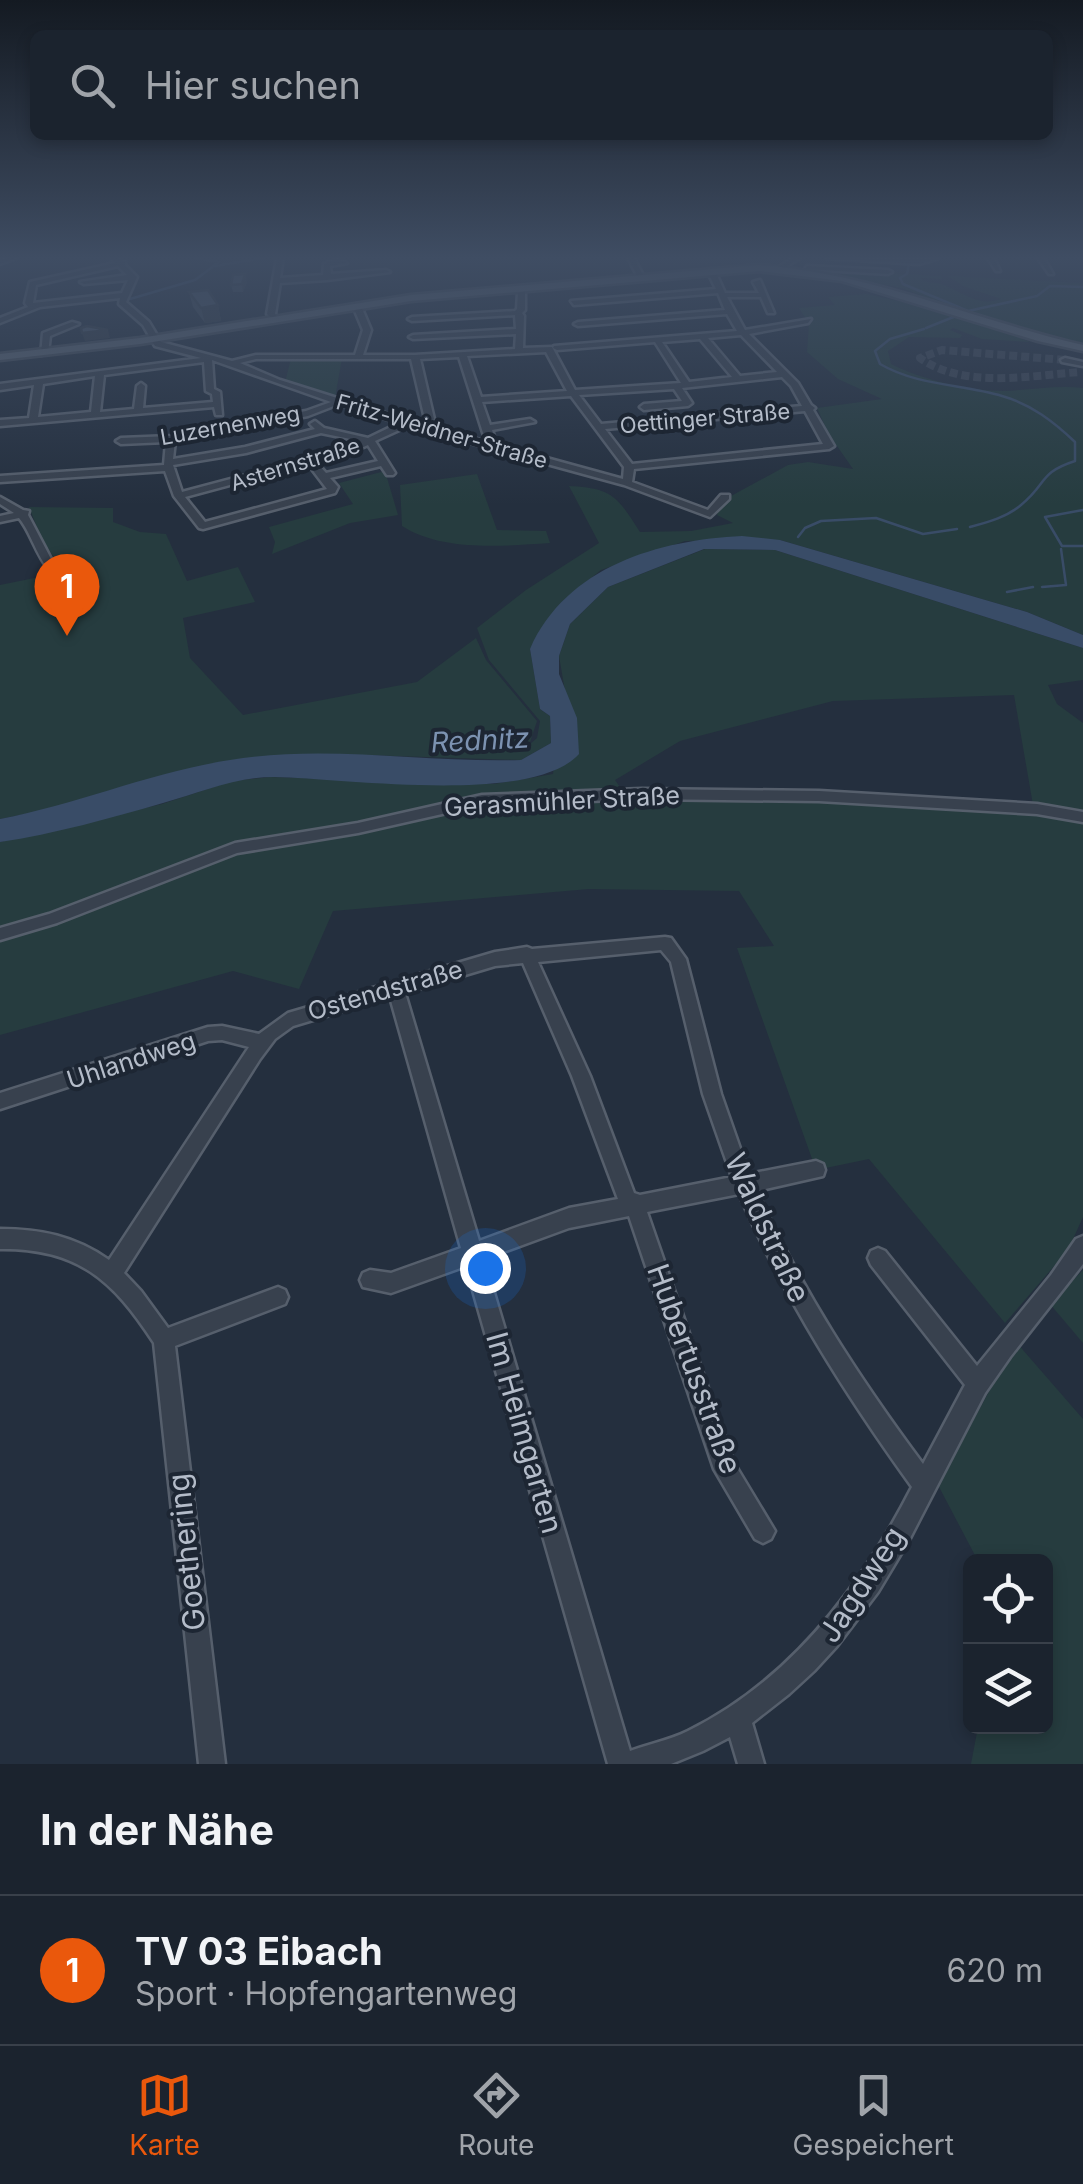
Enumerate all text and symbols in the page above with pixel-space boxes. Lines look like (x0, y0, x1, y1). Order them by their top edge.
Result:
search box (30, 30, 1053, 140)
icon: search (65, 58, 120, 113)
text: Hier suchen (145, 62, 361, 108)
street label: Fritz-Weidner-Straße (333, 388, 551, 474)
street label: Oettinger Straße (619, 398, 791, 438)
street label: Luzernenweg (158, 400, 302, 450)
street label: Asternstraße (227, 432, 363, 496)
pin: 1 (34, 554, 100, 636)
water label: Rednitz (430, 720, 530, 760)
street label: Gerasmühler Straße (443, 780, 681, 822)
street label: Ostendstraße (304, 954, 466, 1026)
street label: Uhlandweg (63, 1025, 199, 1095)
street label: Waldstraße (718, 1147, 818, 1308)
your location (460, 1243, 511, 1294)
street label: Hubertusstraße (640, 1259, 750, 1479)
street label: Im Heimgarten (479, 1328, 571, 1538)
street label: Goethering (160, 1472, 212, 1633)
street label: Jagdweg (810, 1520, 912, 1649)
map controls (963, 1554, 1053, 1734)
button: locate (963, 1554, 1053, 1644)
button: layers (963, 1644, 1053, 1734)
text: In der Nähe (40, 1804, 274, 1855)
text: TV 03 Eibach (135, 1928, 383, 1974)
text: 1 (66, 1951, 79, 1990)
text: 620 m (946, 1951, 1043, 1990)
text: Sport · Hopfengartenweg (135, 1974, 517, 2013)
tab: Karte (129, 2068, 200, 2162)
tab: Route (458, 2068, 534, 2162)
tab: Gespeichert (793, 2068, 954, 2162)

